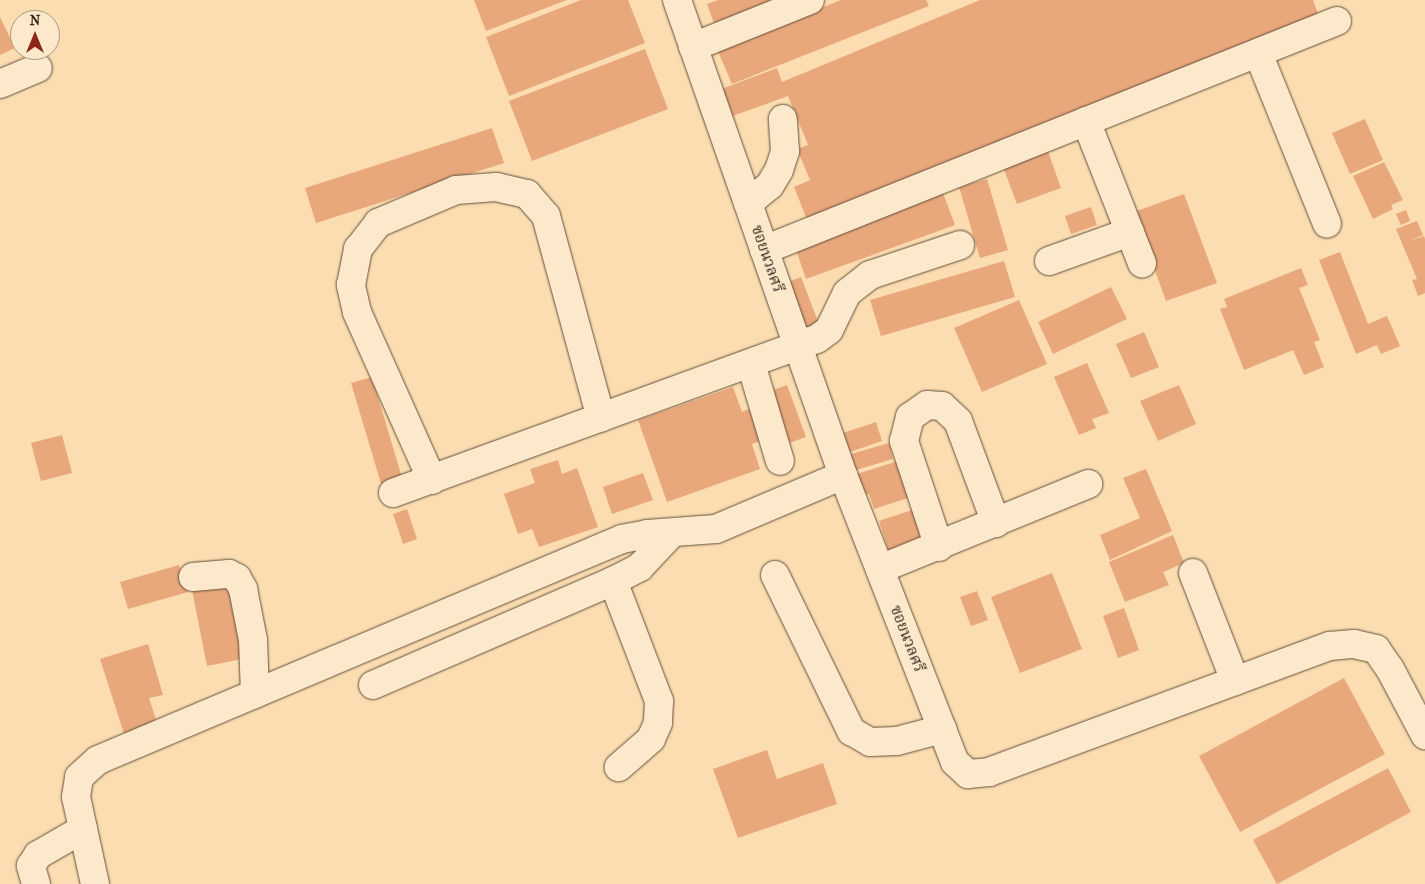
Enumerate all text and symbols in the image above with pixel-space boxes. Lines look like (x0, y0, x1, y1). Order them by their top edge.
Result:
north arrow (10, 10, 60, 60)
text: N (30, 12, 40, 29)
street label: ซอยนวลศรี (747, 223, 787, 295)
street label: ซอยนวลศรี (886, 603, 928, 675)

